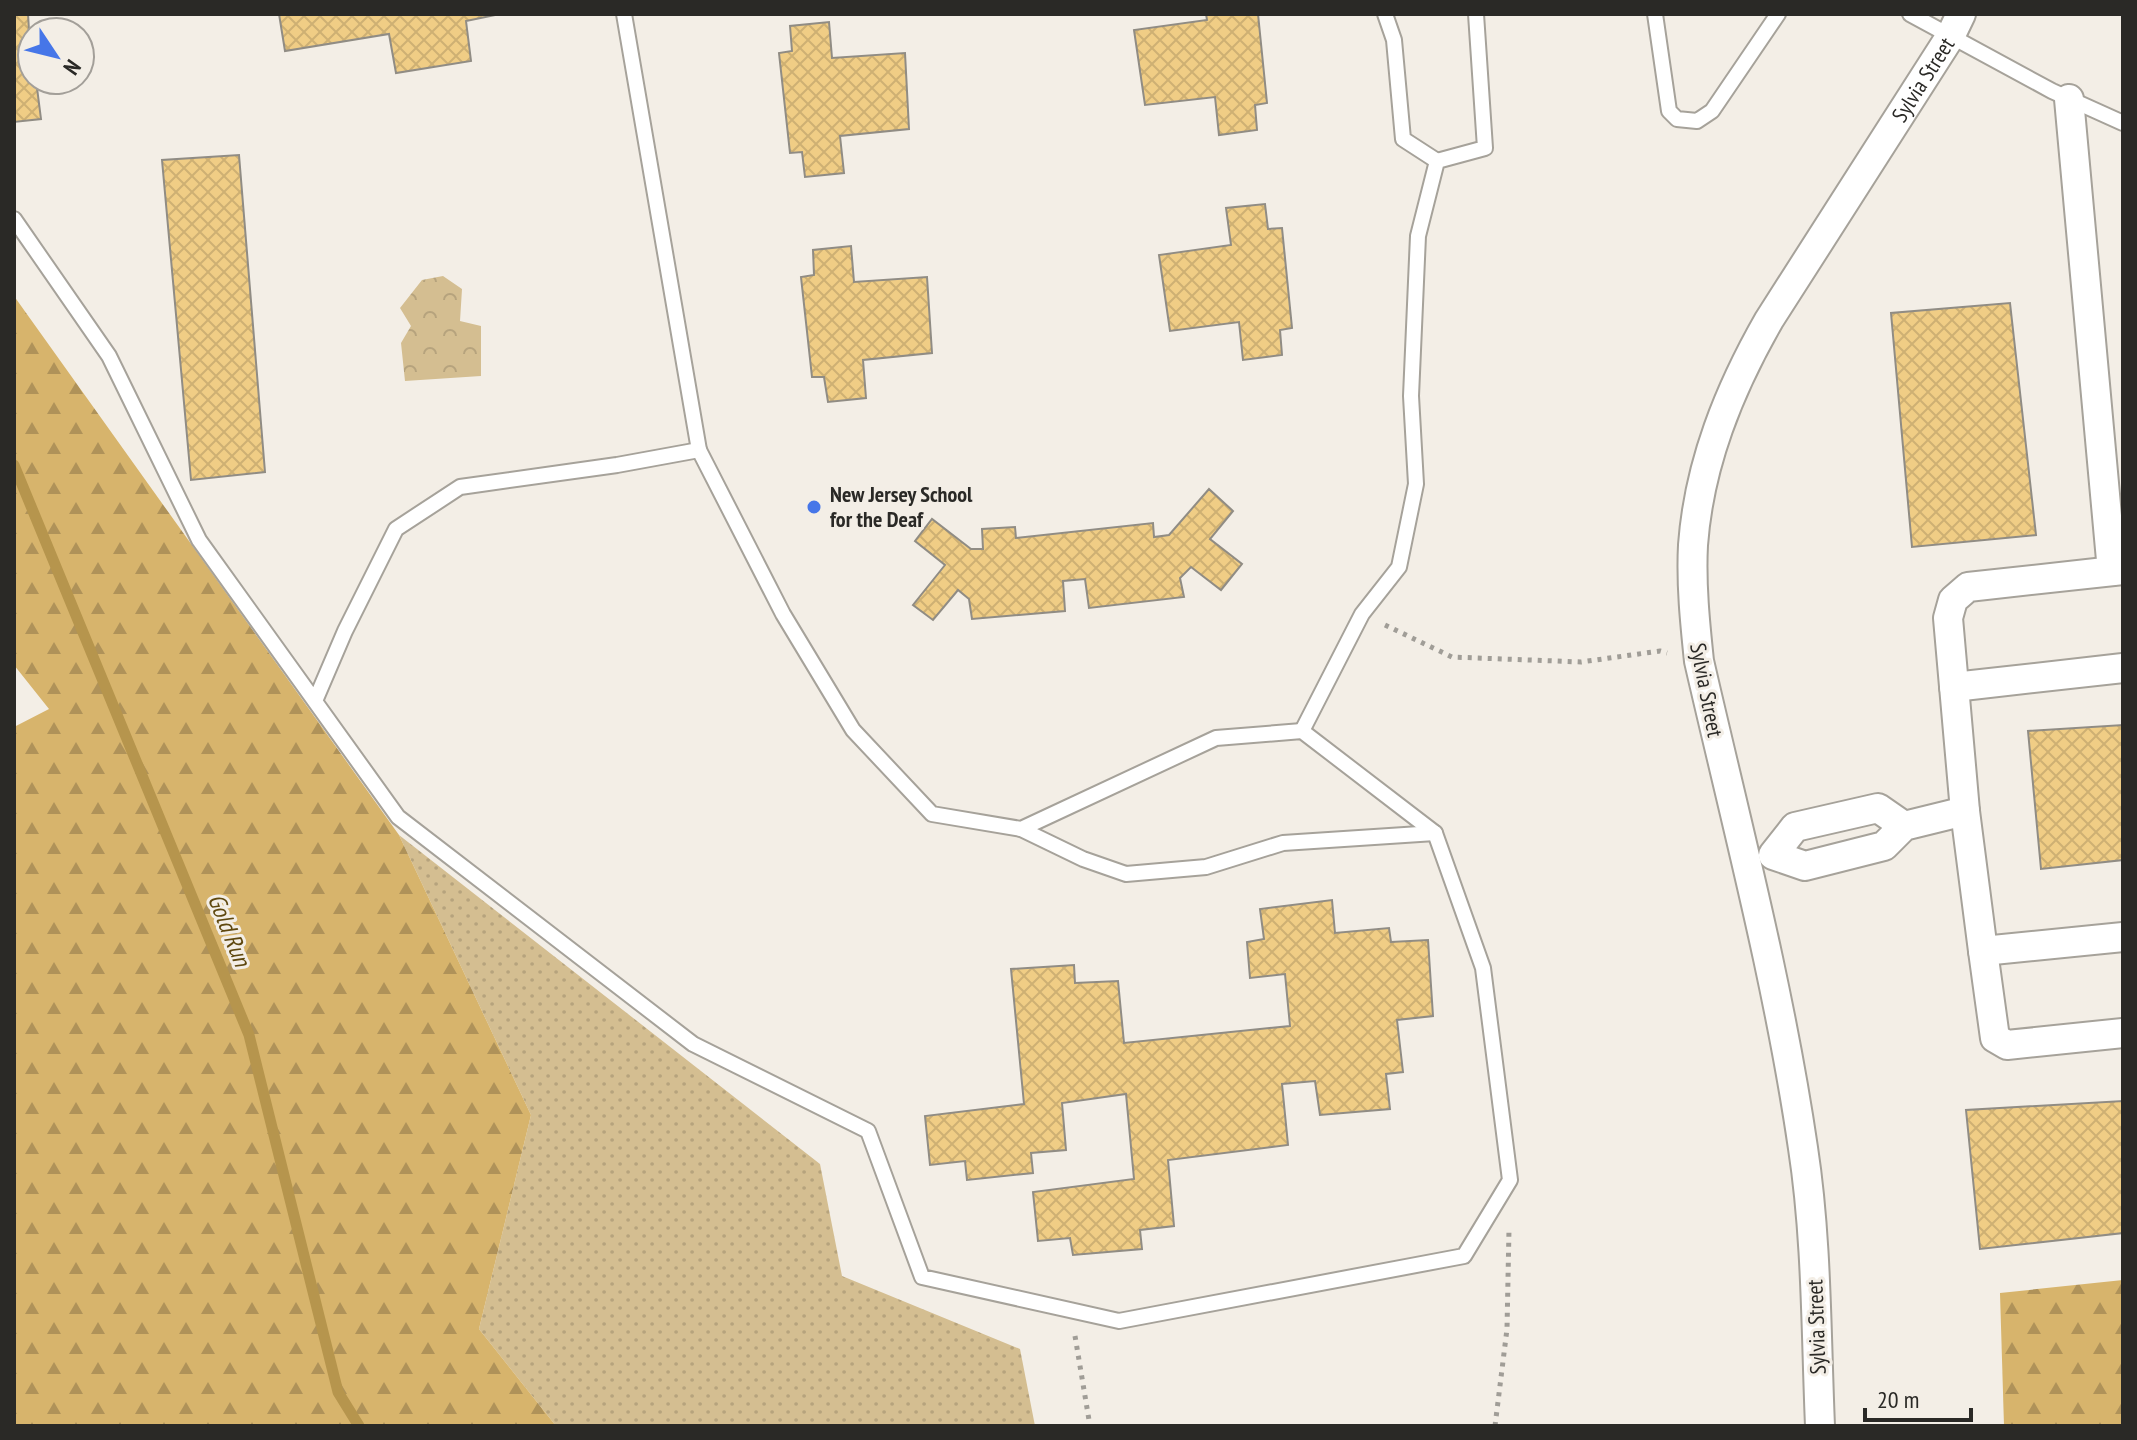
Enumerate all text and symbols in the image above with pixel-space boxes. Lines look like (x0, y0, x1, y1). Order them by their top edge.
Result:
north arrow (16, 16, 96, 96)
street label: Sylvia Street (1885, 32, 1960, 127)
text: N (58, 55, 87, 80)
place label: New Jersey School for the Deaf (830, 480, 973, 533)
marker: New Jersey School for the Deaf (805, 498, 823, 516)
street label: Sylvia Street (1684, 641, 1730, 739)
water label: Gold Run (201, 889, 259, 972)
street label: Sylvia Street (1800, 1279, 1832, 1375)
scale bar (1865, 1372, 1971, 1422)
text: 20 m (1877, 1384, 1919, 1415)

